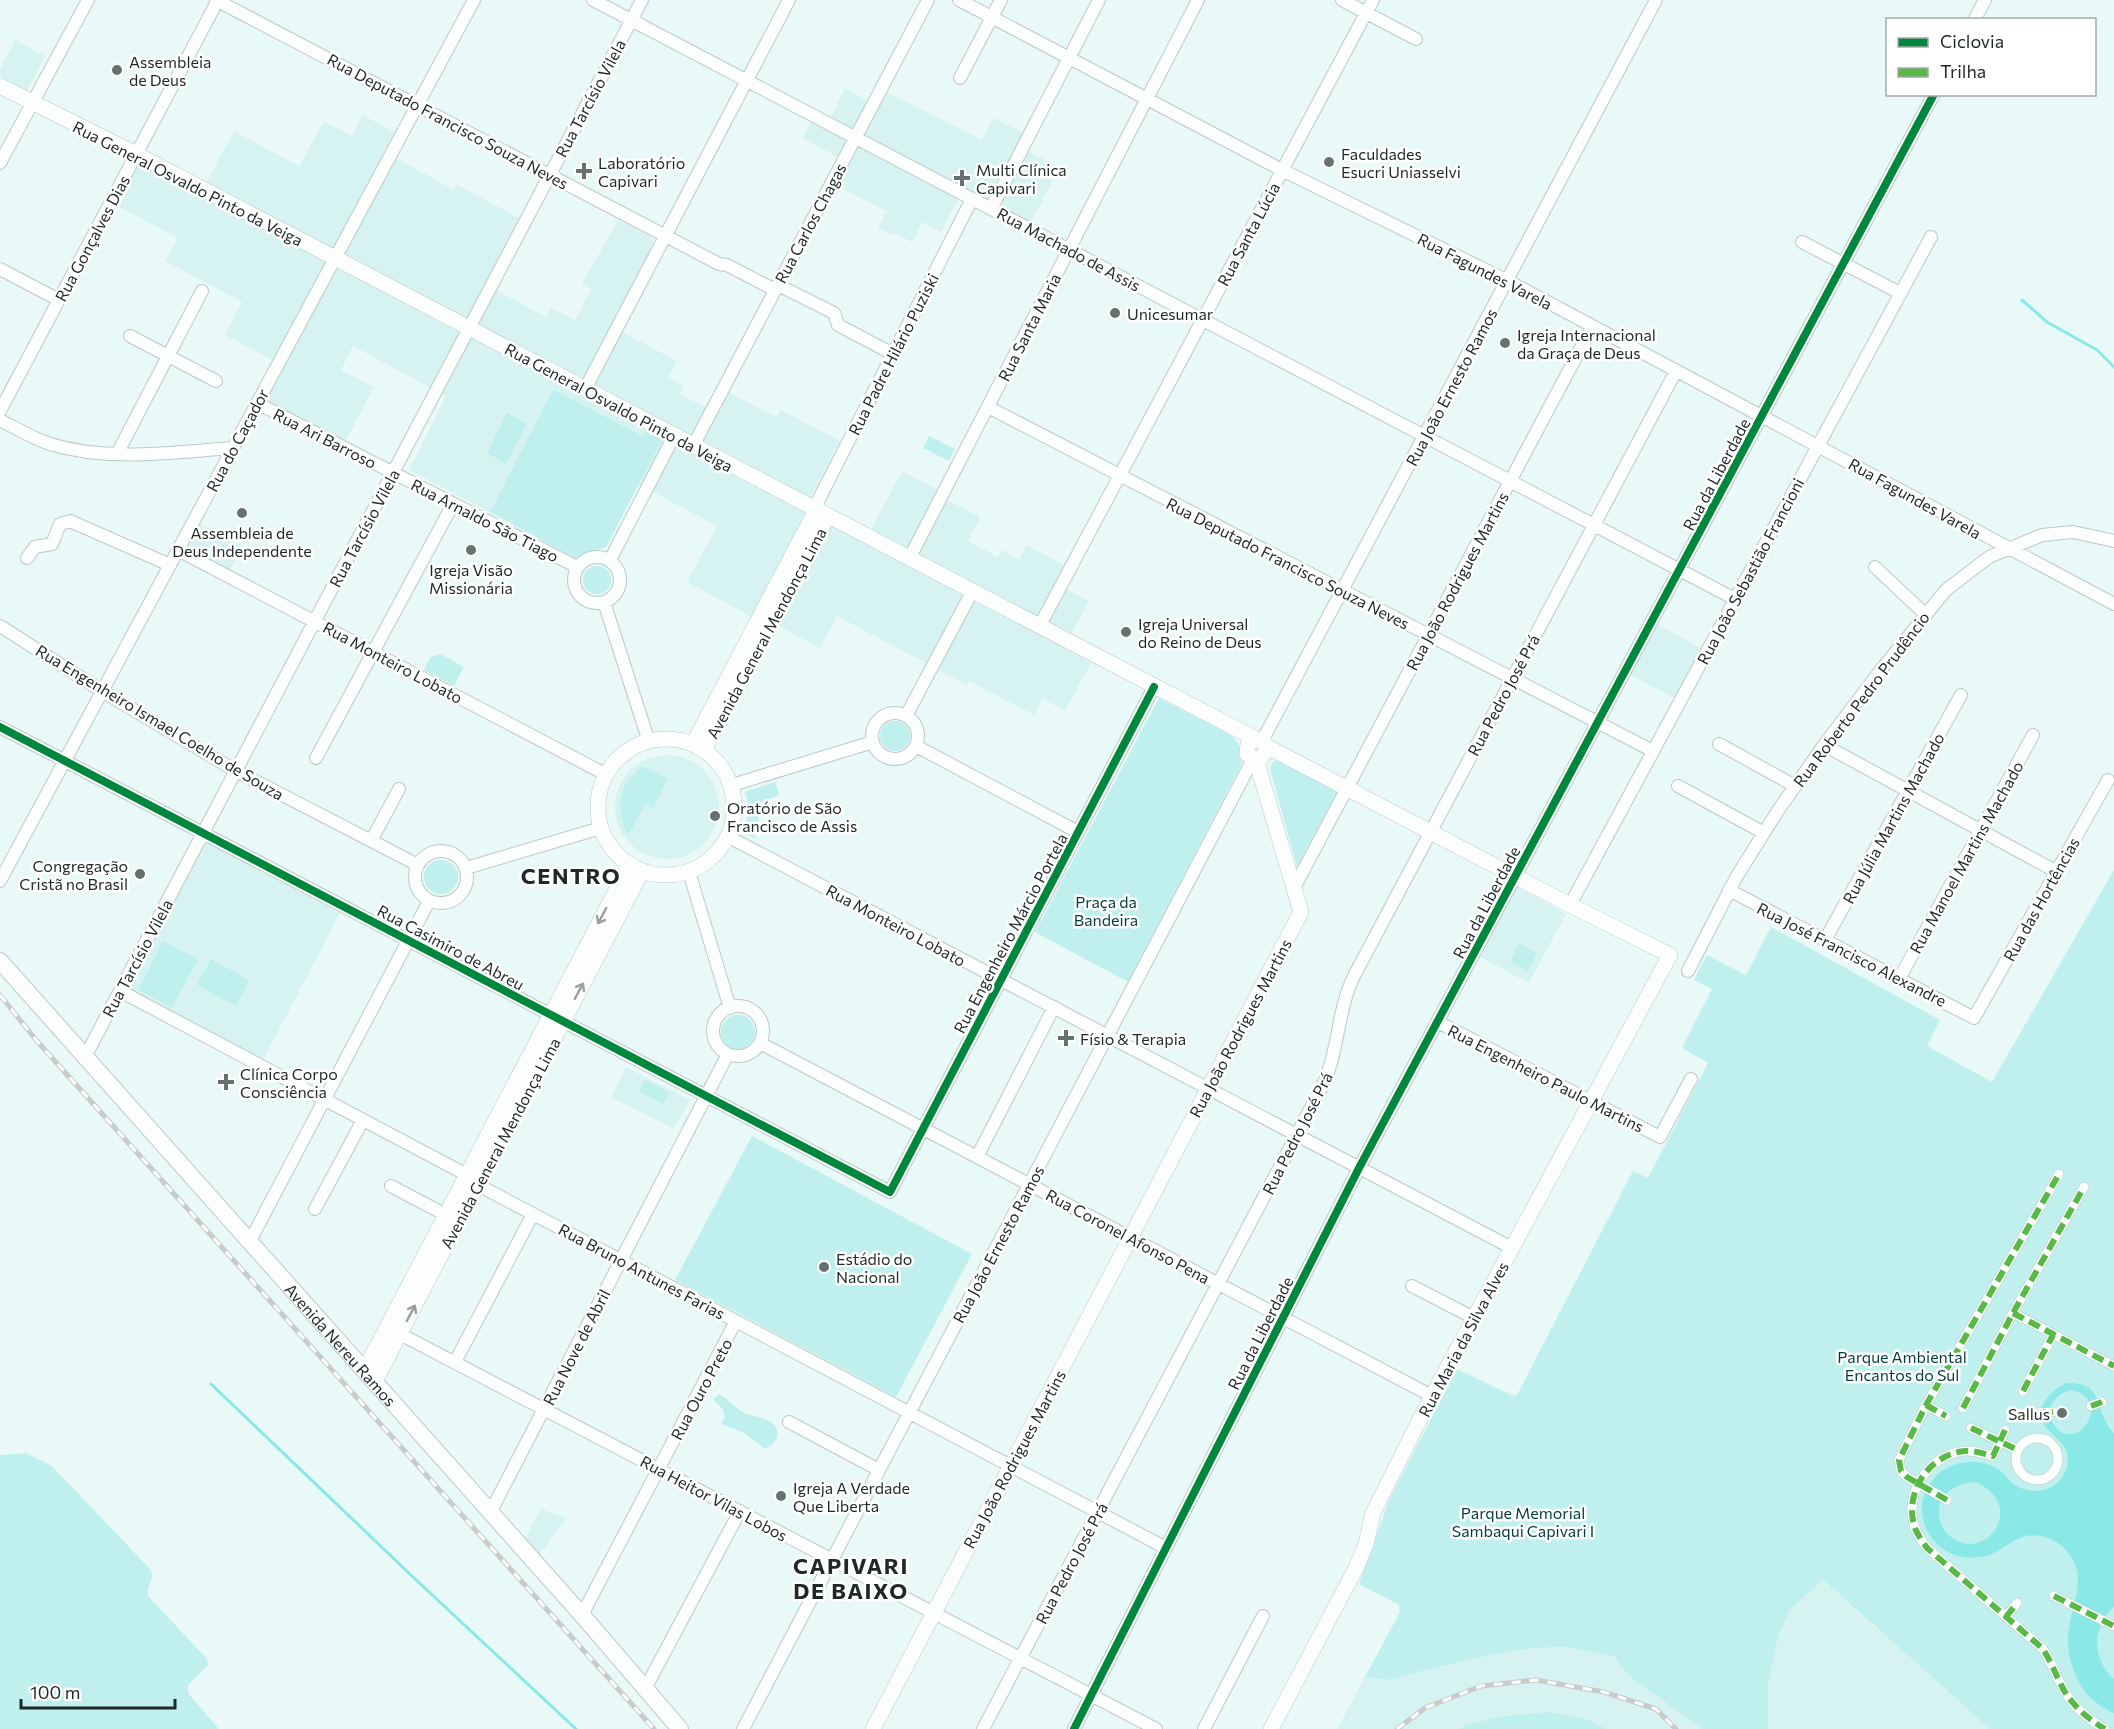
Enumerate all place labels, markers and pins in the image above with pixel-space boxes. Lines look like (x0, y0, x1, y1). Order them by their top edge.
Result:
place label: Assembleia de Deus (129, 52, 211, 89)
marker: Assembleia de Deus (110, 63, 124, 77)
place label: Faculdades Esucri Uniasselvi (1341, 144, 1461, 181)
place label: Laboratório Capivari (598, 153, 685, 190)
marker: Faculdades Esucri Uniasselvi (1322, 155, 1336, 169)
place label: Multi Clínica Capivari (976, 160, 1067, 197)
marker: Laboratório Capivari (575, 162, 593, 180)
marker: Multi Clínica Capivari (953, 169, 971, 187)
place label: Unicesumar (1127, 304, 1214, 323)
marker: Unicesumar (1108, 306, 1122, 320)
place label: Igreja Internacional da Graça de Deus (1517, 325, 1656, 362)
marker: Igreja Internacional da Graça de Deus (1498, 336, 1512, 350)
marker: Assembleia de Deus Independente (235, 506, 249, 520)
place label: Assembleia de Deus Independente (172, 523, 312, 560)
marker: Igreja Visão Missionária (464, 543, 478, 557)
place label: Igreja Visão Missionária (429, 560, 513, 597)
place label: Igreja Universal do Reino de Deus (1138, 614, 1262, 651)
marker: Igreja Universal do Reino de Deus (1119, 625, 1133, 639)
place label: Oratório de São Francisco de Assis (727, 798, 857, 835)
marker: Oratório de São Francisco de Assis (708, 809, 722, 823)
place label: Congregação Cristã no Brasil (19, 856, 128, 893)
marker: Congregação Cristã no Brasil (133, 867, 147, 881)
marker: Físio & Terapia (1057, 1029, 1075, 1047)
place label: Físio & Terapia (1080, 1029, 1186, 1048)
place label: Clínica Corpo Consciência (240, 1064, 338, 1101)
marker: Clínica Corpo Consciência (217, 1073, 235, 1091)
place label: Estádio do Nacional (836, 1249, 912, 1286)
marker: Estádio do Nacional (817, 1260, 831, 1274)
place label: Sallus (2008, 1404, 2050, 1423)
marker: Sallus (2055, 1406, 2069, 1420)
place label: Igreja A Verdade Que Liberta (793, 1478, 910, 1515)
marker: Igreja A Verdade Que Liberta (774, 1489, 788, 1503)

